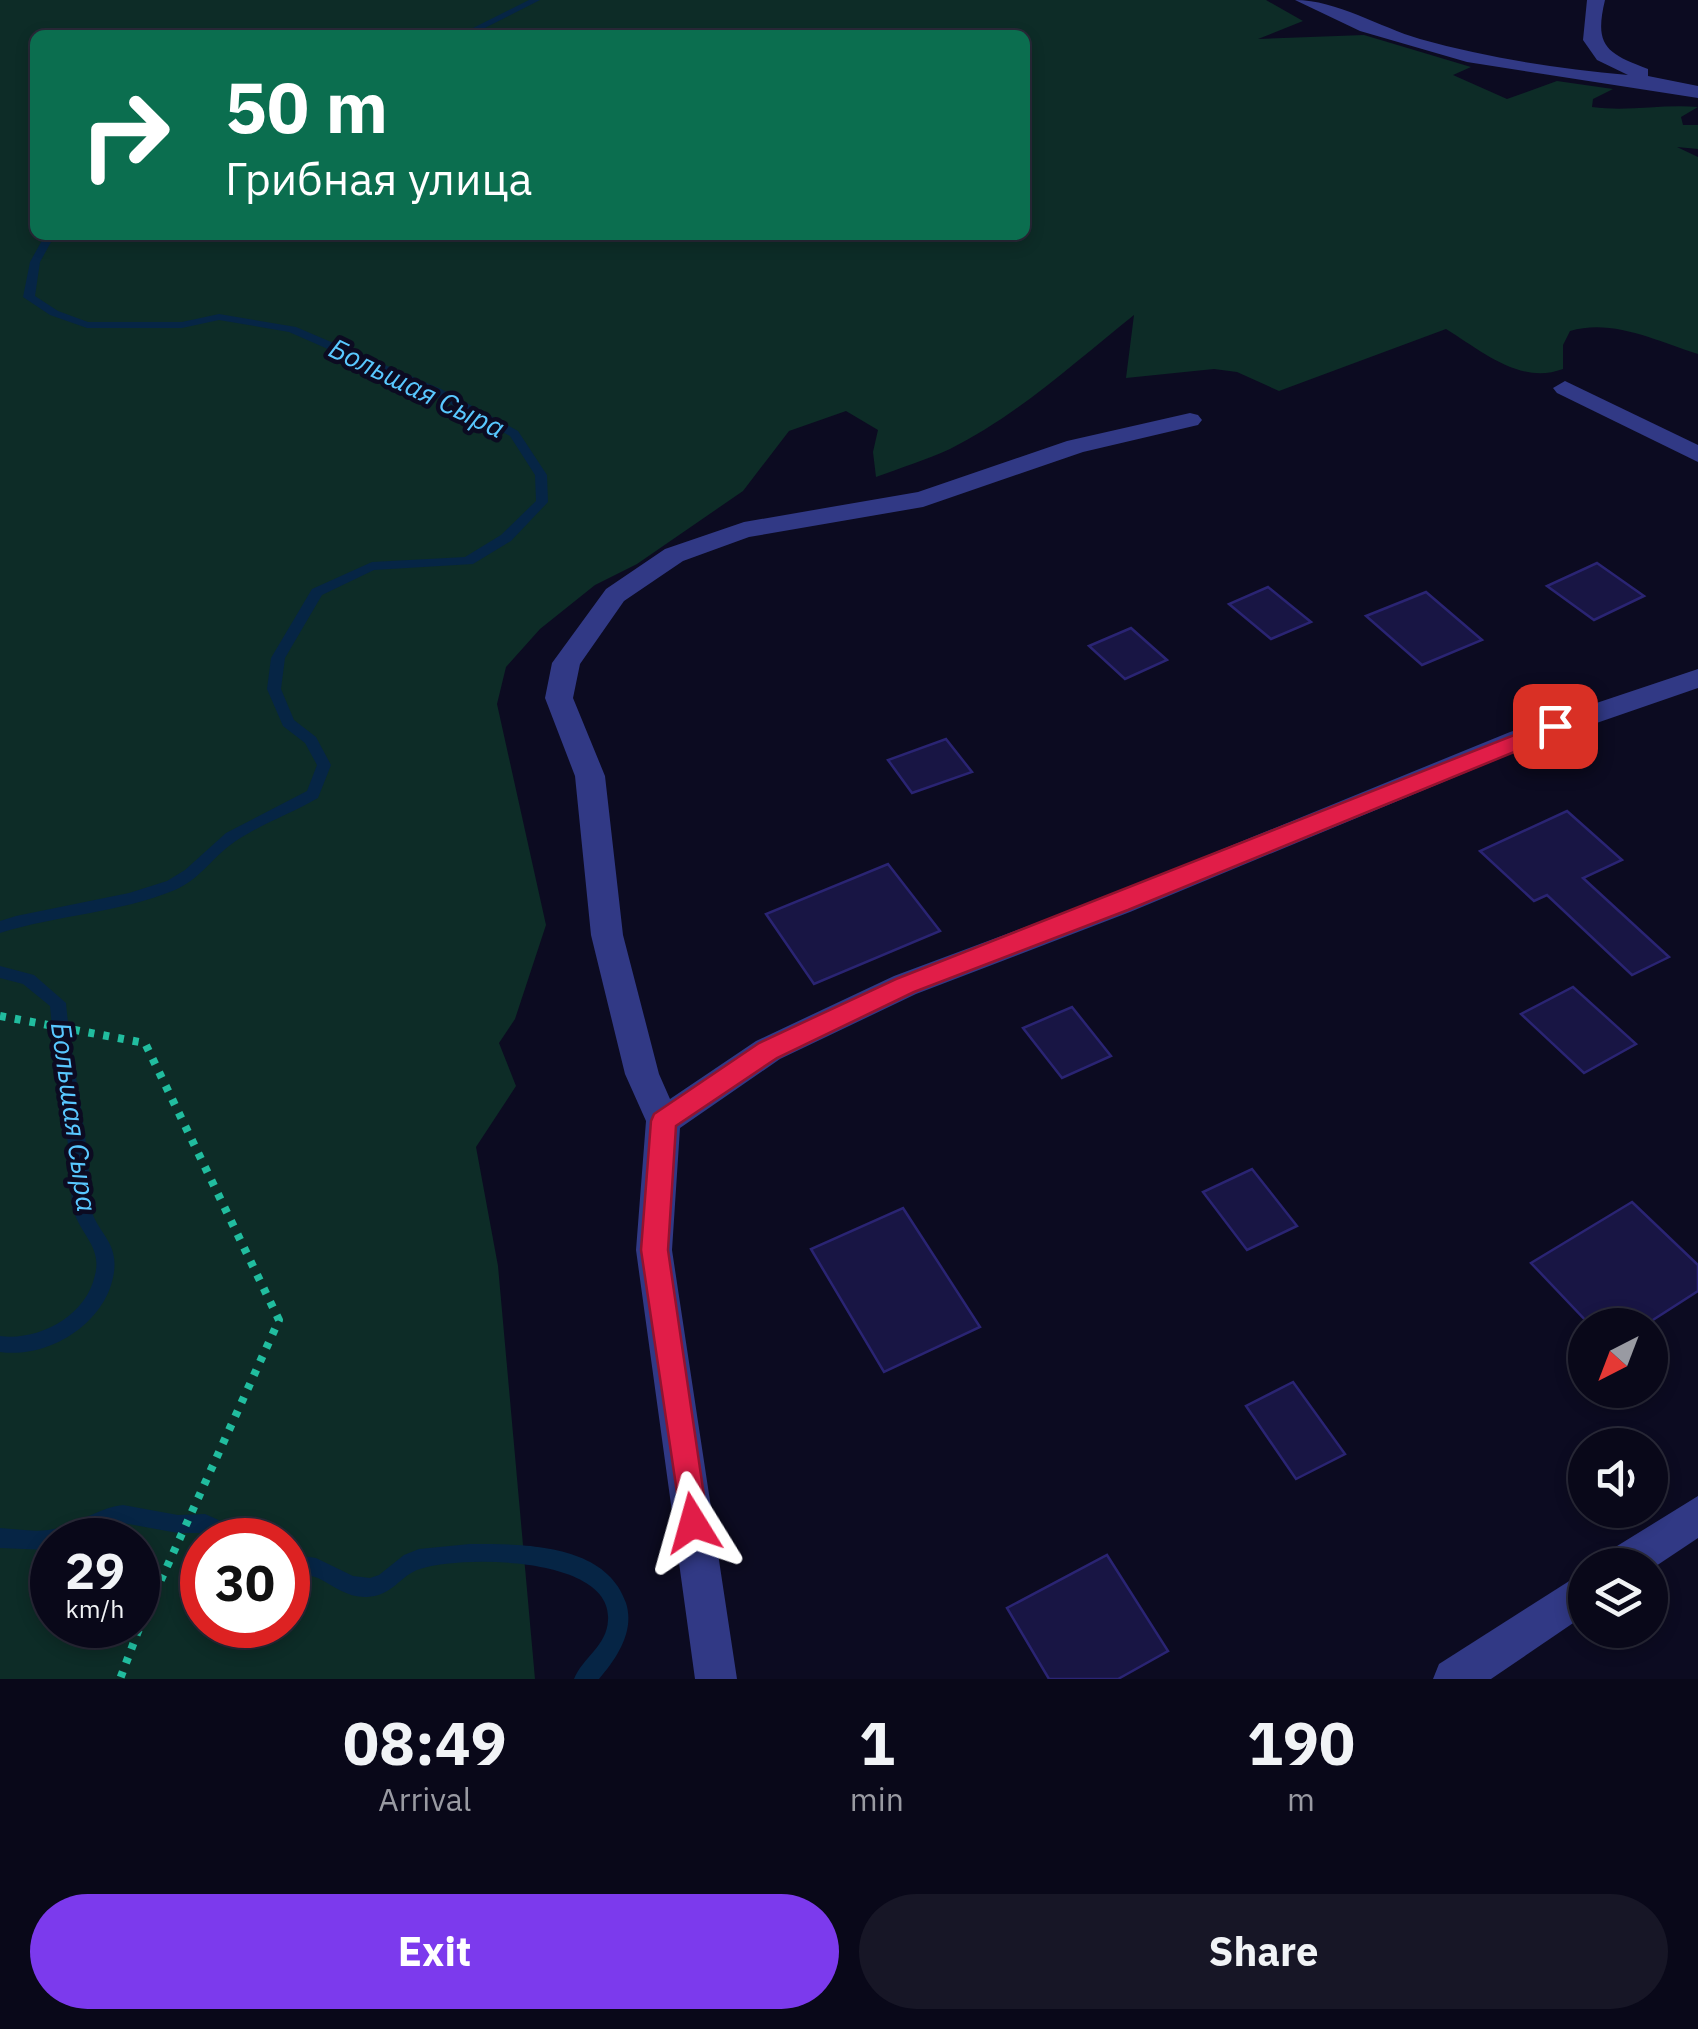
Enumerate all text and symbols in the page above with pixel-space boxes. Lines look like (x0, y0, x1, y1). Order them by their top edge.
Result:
text: 50 m (225, 61, 388, 152)
icon: right (60, 70, 190, 200)
text: Грибная улица (225, 149, 533, 207)
water label: Большая Сыра (323, 329, 511, 446)
pin (1513, 684, 1598, 769)
icon: arrive (1528, 699, 1583, 754)
water label: Большая Сыра (43, 1020, 106, 1214)
north arrow (1568, 1308, 1668, 1408)
map controls (1568, 1308, 1668, 1648)
button: sound (1568, 1428, 1668, 1528)
position arrow (641, 1471, 745, 1575)
speed limit sign: 30 (180, 1518, 310, 1648)
text: 29 (65, 1538, 125, 1603)
button: layers (1568, 1548, 1668, 1648)
text: km/h (66, 1592, 124, 1625)
text: 08:49 (343, 1703, 507, 1782)
text: 1 (859, 1703, 895, 1782)
text: 190 (1247, 1703, 1355, 1782)
text: Arrival (378, 1778, 472, 1820)
text: min (850, 1778, 904, 1820)
text: m (1287, 1778, 1315, 1820)
button: Exit (30, 1894, 839, 2009)
button: Share (859, 1894, 1668, 2009)

